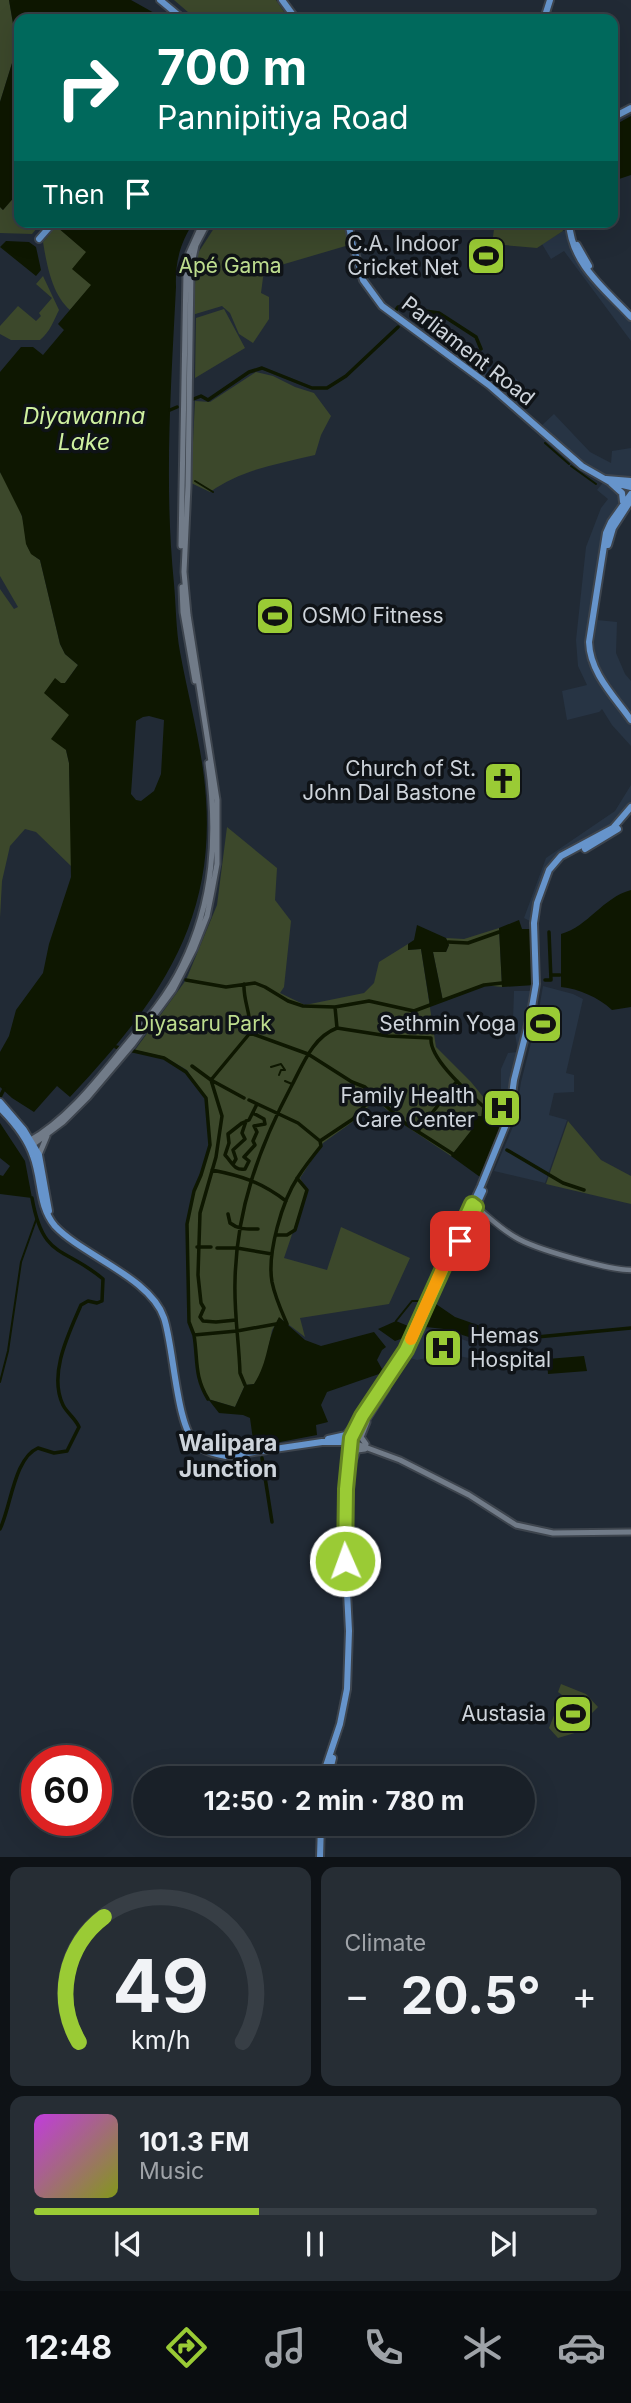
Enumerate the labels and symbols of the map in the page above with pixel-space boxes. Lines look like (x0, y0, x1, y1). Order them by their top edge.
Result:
place label: C.A. Indoor Cricket Net (347, 231, 459, 280)
sports icon: C.A. Indoor Cricket Net (465, 235, 507, 277)
park label: Apé Gama (178, 253, 282, 278)
street label: Parliament Road (397, 291, 540, 410)
water label: Diyawanna Lake (23, 402, 145, 456)
sports icon: OSMO Fitness (254, 595, 296, 637)
place label: OSMO Fitness (302, 603, 444, 628)
place label: Church of St. John Dal Bastone (302, 756, 476, 805)
church icon: Church of St. John Dal Bastone (482, 760, 524, 802)
sports icon: Sethmin Yoga (522, 1003, 564, 1045)
park label: Diyasaru Park (134, 1011, 272, 1036)
place label: Sethmin Yoga (379, 1011, 516, 1036)
place label: Family Health Care Center (340, 1083, 475, 1132)
hospital icon: Family Health Care Center (481, 1087, 523, 1129)
pin (430, 1211, 490, 1271)
place label: Hemas Hospital (470, 1323, 551, 1372)
hospital icon: Hemas Hospital (422, 1327, 464, 1369)
district label: Walipara Junction (179, 1429, 277, 1483)
position arrow (308, 1524, 382, 1598)
sports icon: Austasia (552, 1693, 594, 1735)
place label: Austasia (461, 1701, 546, 1726)
speed limit sign: 60 (21, 1745, 112, 1836)

